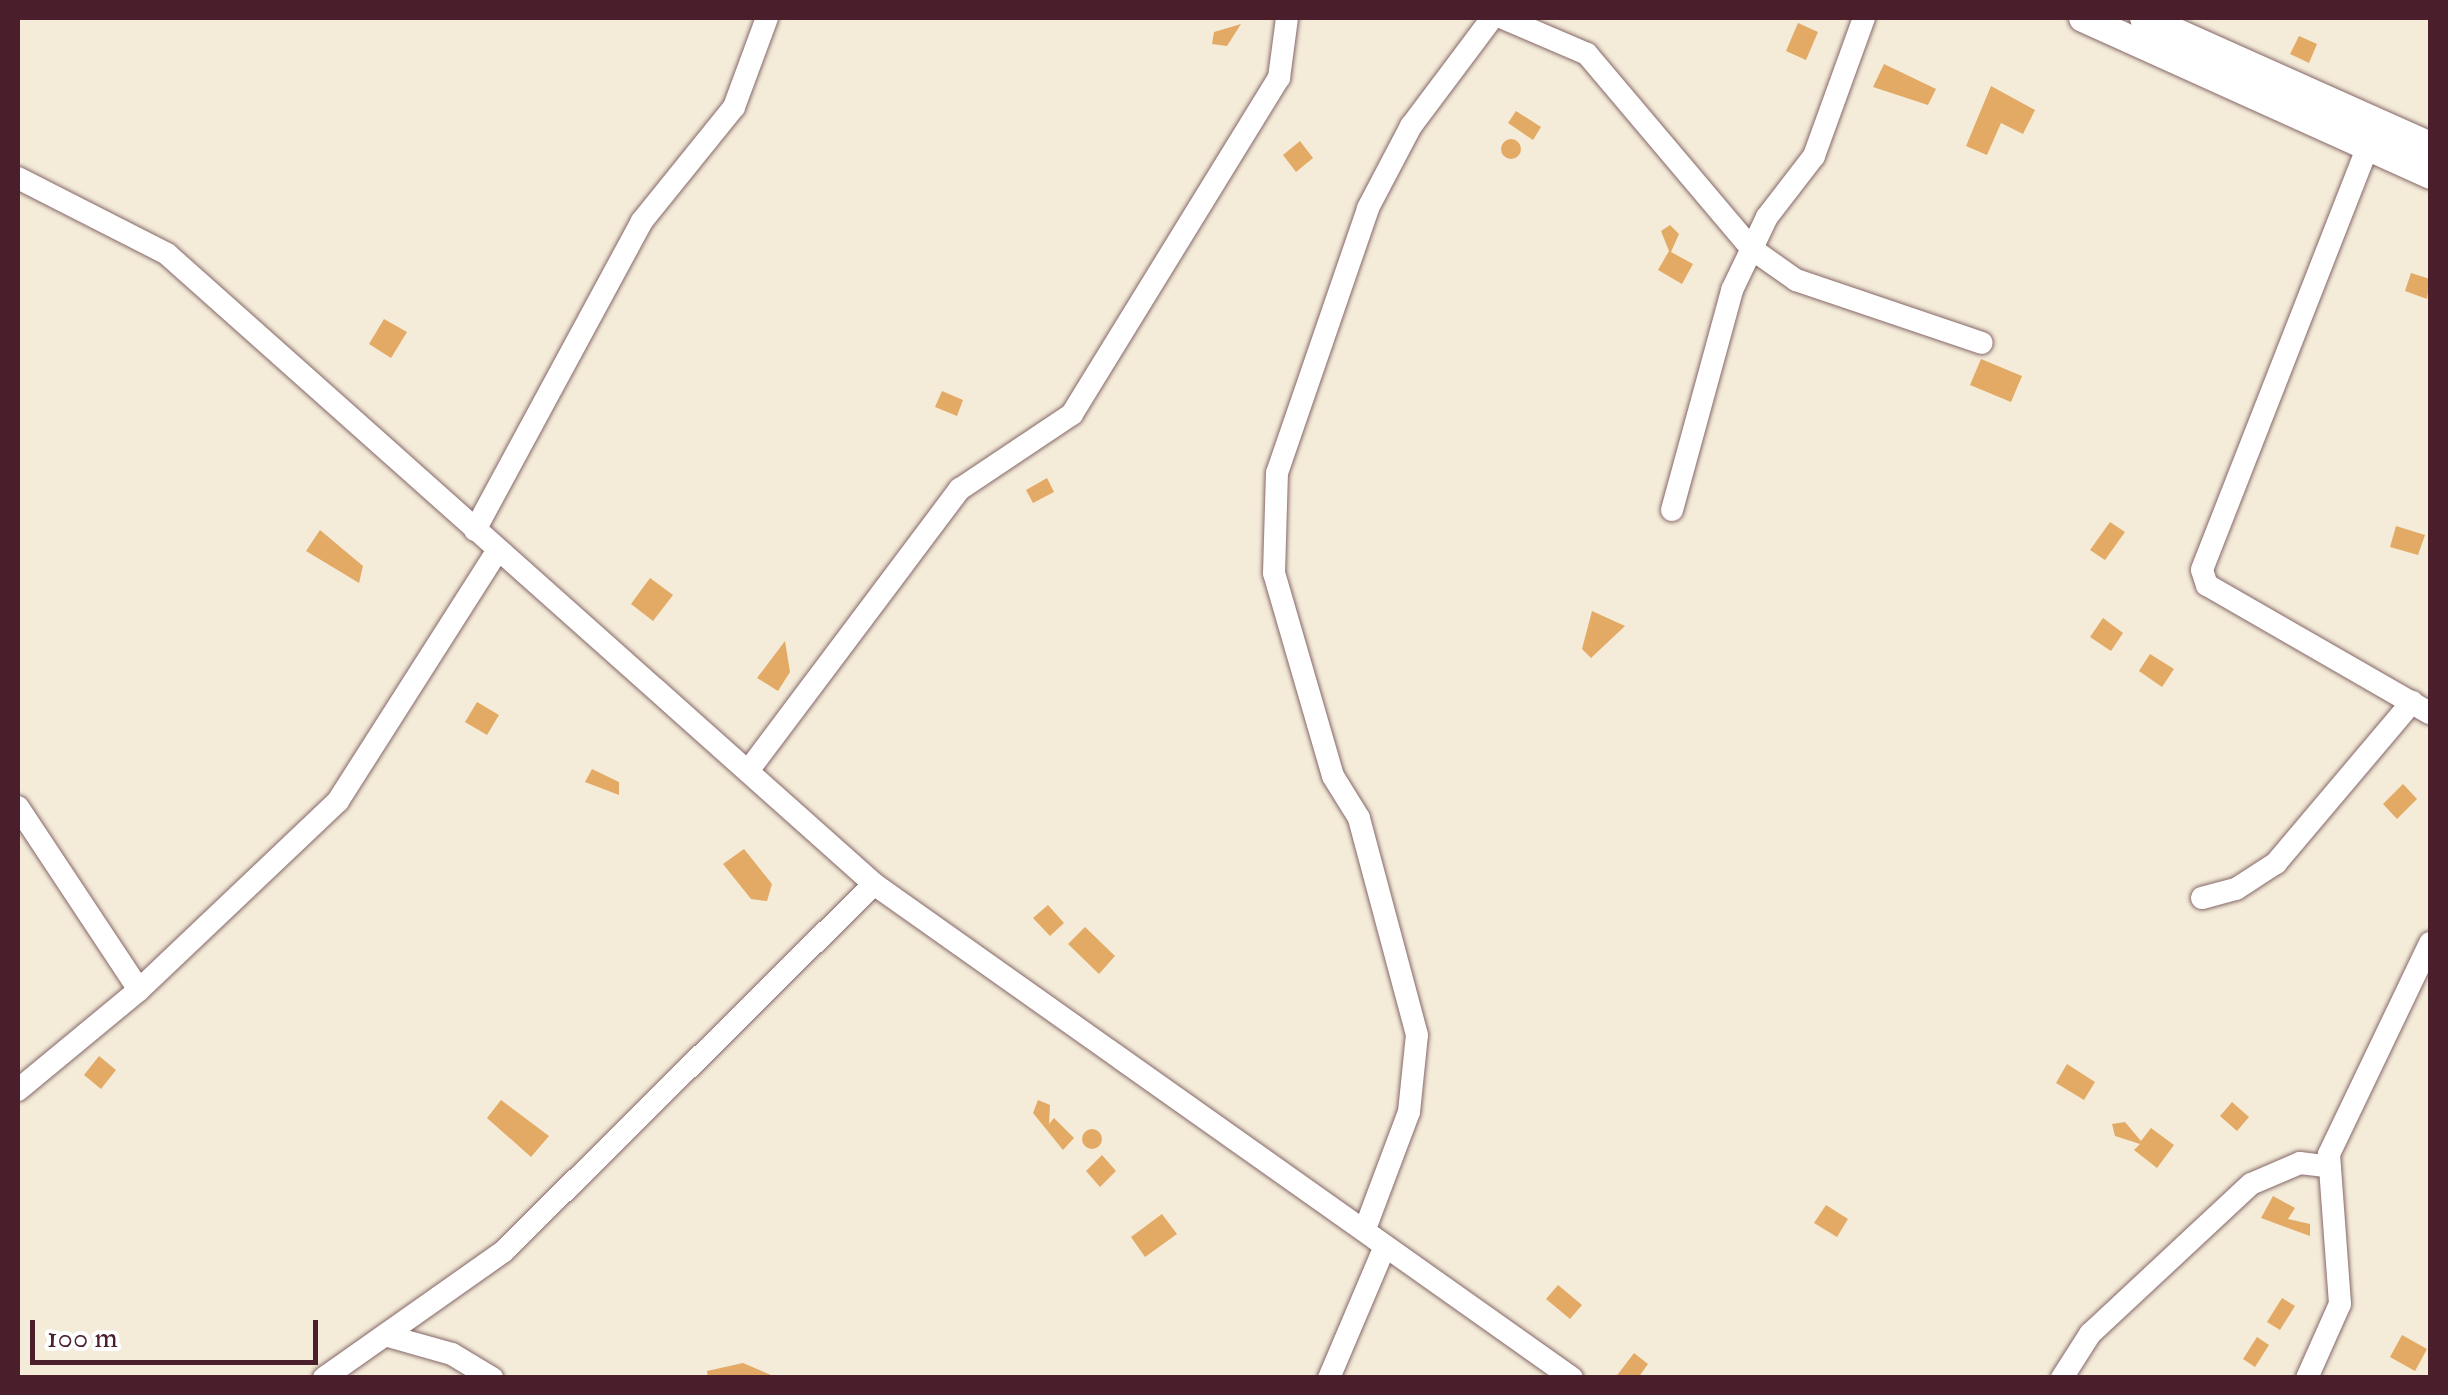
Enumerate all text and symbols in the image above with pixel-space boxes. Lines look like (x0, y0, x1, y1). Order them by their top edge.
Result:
scale bar (35, 1300, 322, 1362)
text: 100 m (47, 1319, 118, 1356)

